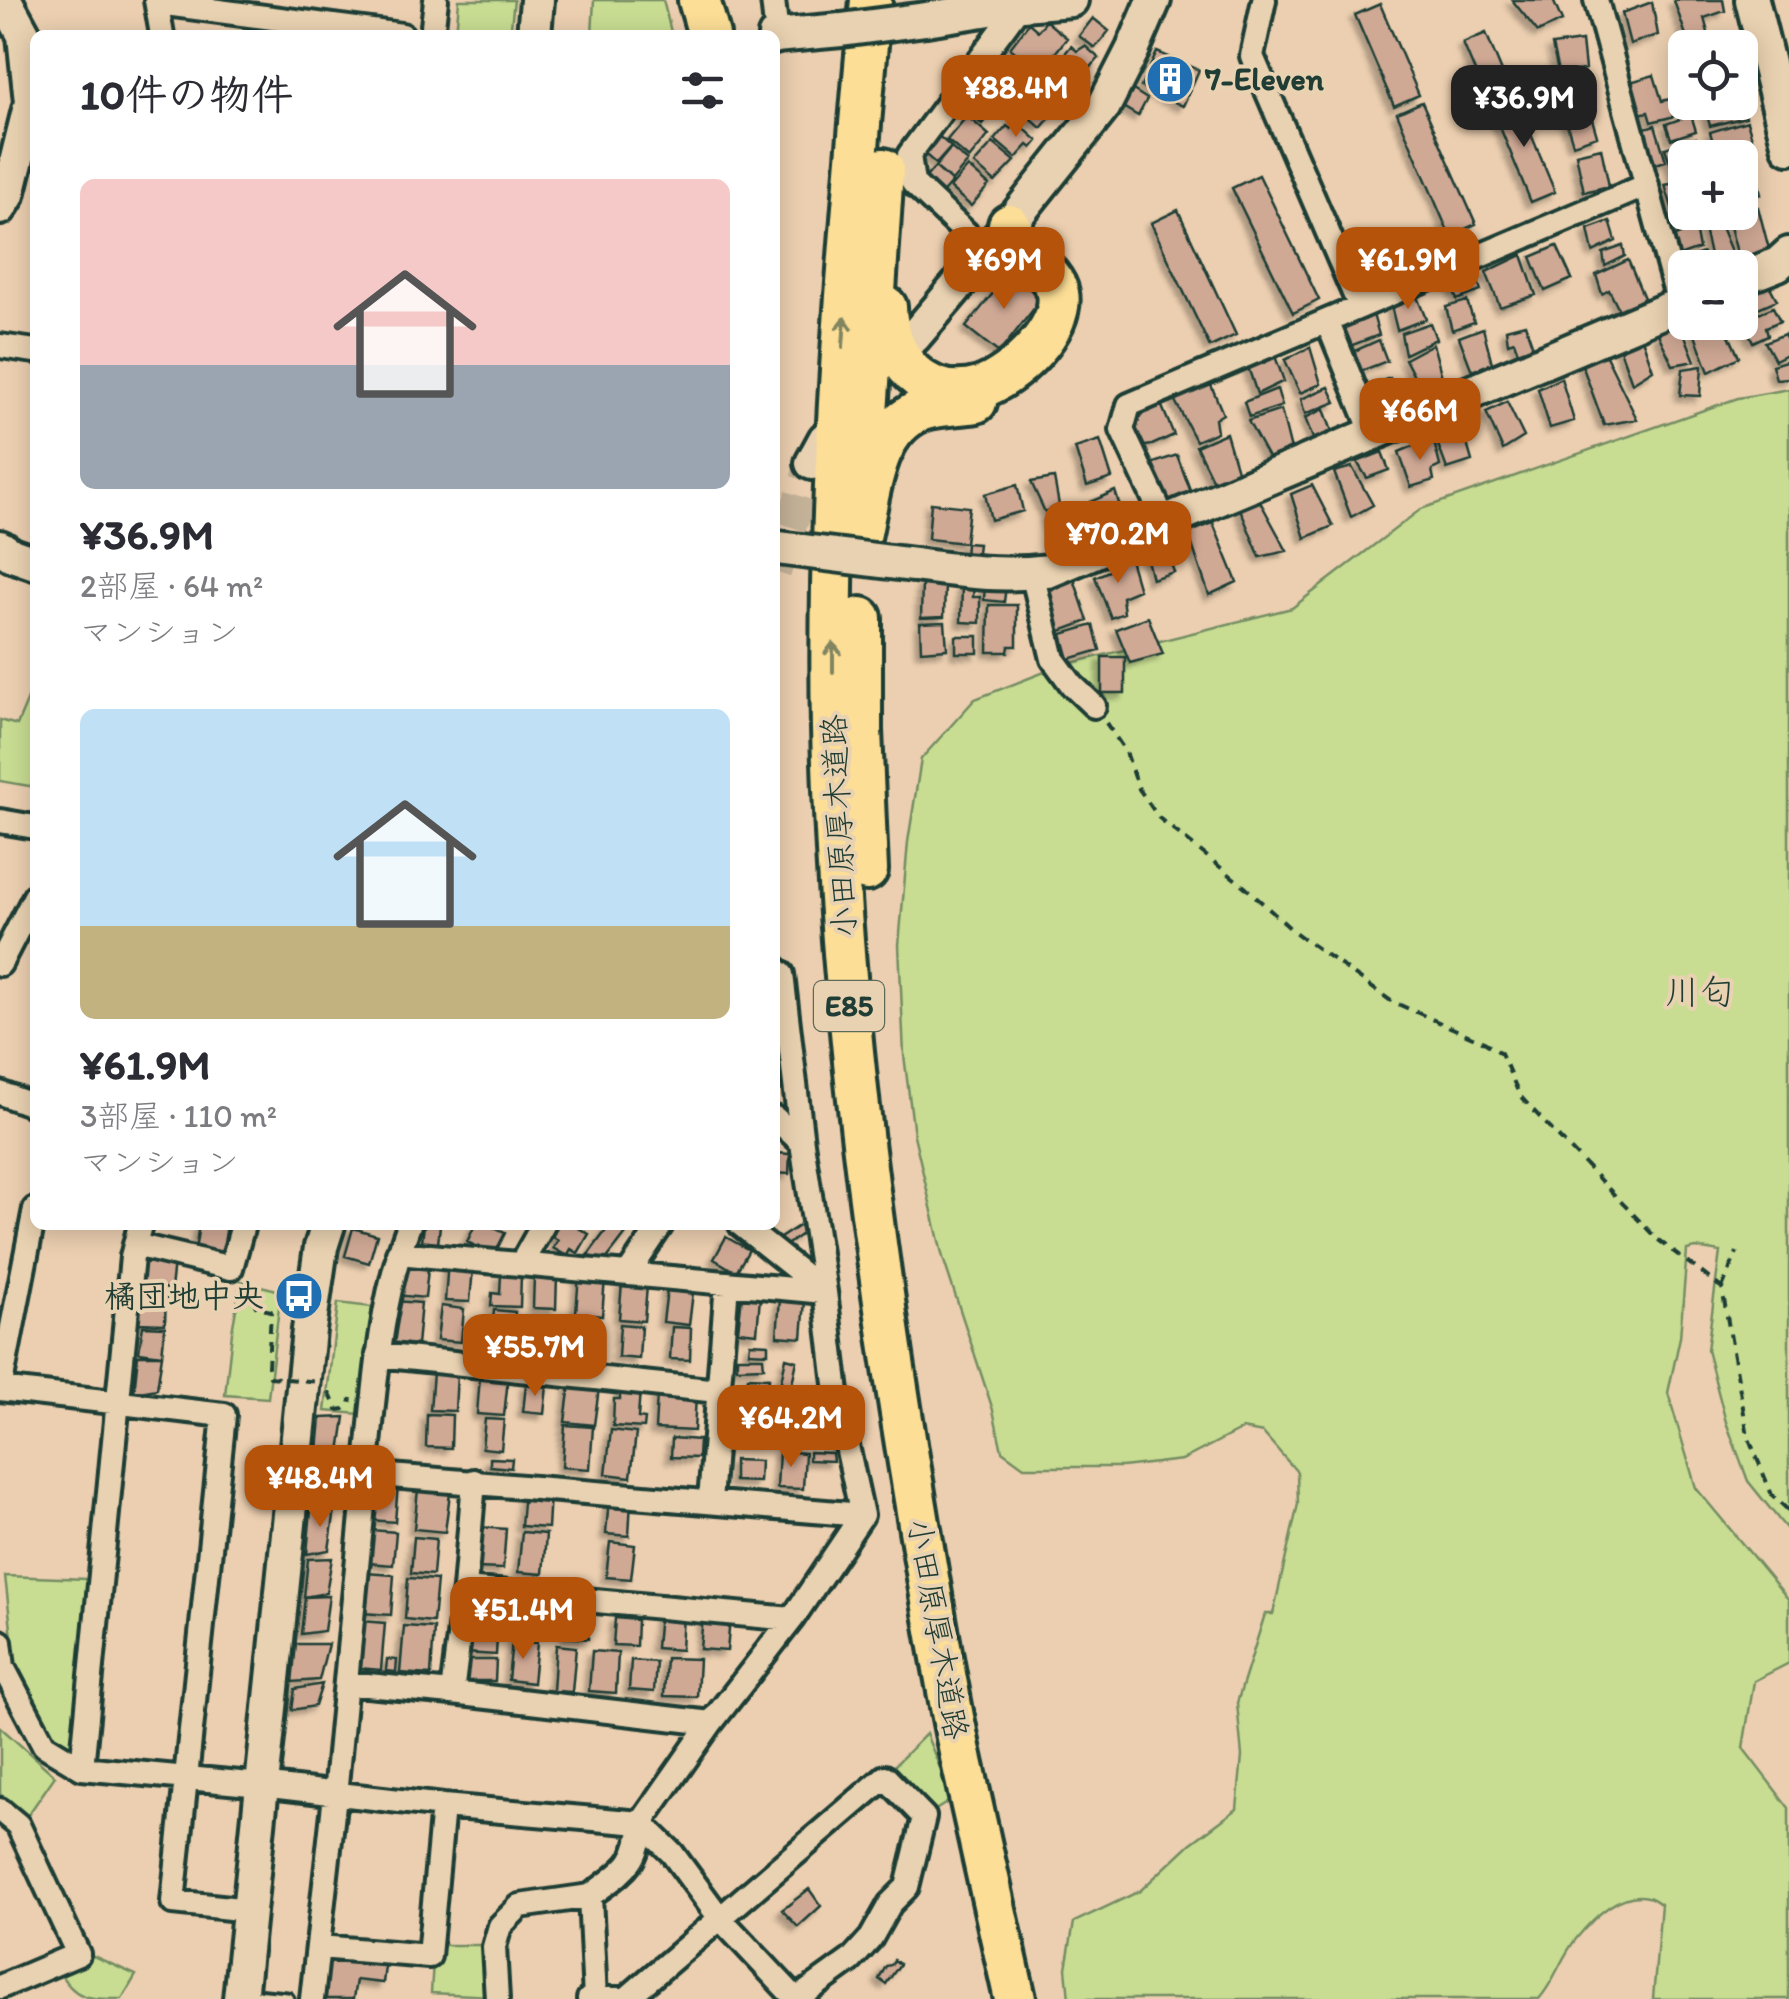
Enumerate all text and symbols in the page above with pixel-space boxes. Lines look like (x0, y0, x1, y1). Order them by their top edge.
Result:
map controls (1668, 30, 1758, 340)
button: locate (1668, 30, 1758, 120)
building icon: 7-Eleven (1144, 53, 1196, 105)
pin: ¥88.4M (935, 55, 1097, 140)
place label: 7-Eleven (1204, 60, 1325, 98)
icon: filters (675, 63, 730, 118)
pin: ¥36.9M (1443, 65, 1605, 150)
text: ¥88.4M (963, 68, 1069, 106)
text: 10件の物件 (80, 69, 293, 120)
text: ¥36.9M (1473, 78, 1575, 116)
button: + (1668, 140, 1758, 230)
pin: ¥69M (945, 227, 1063, 312)
pin: ¥61.9M (1327, 227, 1489, 312)
text: ¥69M (966, 240, 1042, 278)
text: ¥61.9M (1358, 240, 1458, 278)
icon: home (315, 244, 495, 424)
button: − (1668, 250, 1758, 340)
one-way arrow (835, 316, 854, 348)
pin: ¥66M (1361, 378, 1479, 463)
text: ¥66M (1382, 391, 1458, 429)
pin: ¥70.2M (1037, 501, 1199, 586)
text: ¥36.9M (80, 509, 214, 560)
text: ¥70.2M (1066, 514, 1170, 552)
text: 2部屋 · 64 m² (80, 567, 263, 605)
text: マンション (80, 613, 239, 651)
one-way arrow (824, 641, 842, 674)
street label: 小田原厚木道路 (814, 713, 864, 939)
icon: home (315, 774, 495, 954)
district label: 川匂 (1665, 971, 1735, 1013)
road number: E85 (814, 981, 884, 1031)
text: ¥61.9M (80, 1039, 211, 1090)
text: 3部屋 · 110 m² (80, 1097, 277, 1135)
text: マンション (80, 1143, 239, 1181)
bus stop icon: 橘団地中央 (273, 1270, 325, 1322)
place label: 橘団地中央 (104, 1277, 264, 1315)
pin: ¥55.7M (454, 1314, 616, 1399)
text: ¥55.7M (485, 1327, 585, 1365)
pin: ¥64.2M (710, 1385, 872, 1470)
text: ¥64.2M (739, 1398, 843, 1436)
pin: ¥48.4M (239, 1445, 401, 1530)
text: ¥48.4M (267, 1458, 373, 1496)
street label: 小田原厚木道路 (900, 1515, 976, 1743)
pin: ¥51.4M (442, 1577, 604, 1662)
text: ¥51.4M (472, 1590, 574, 1628)

